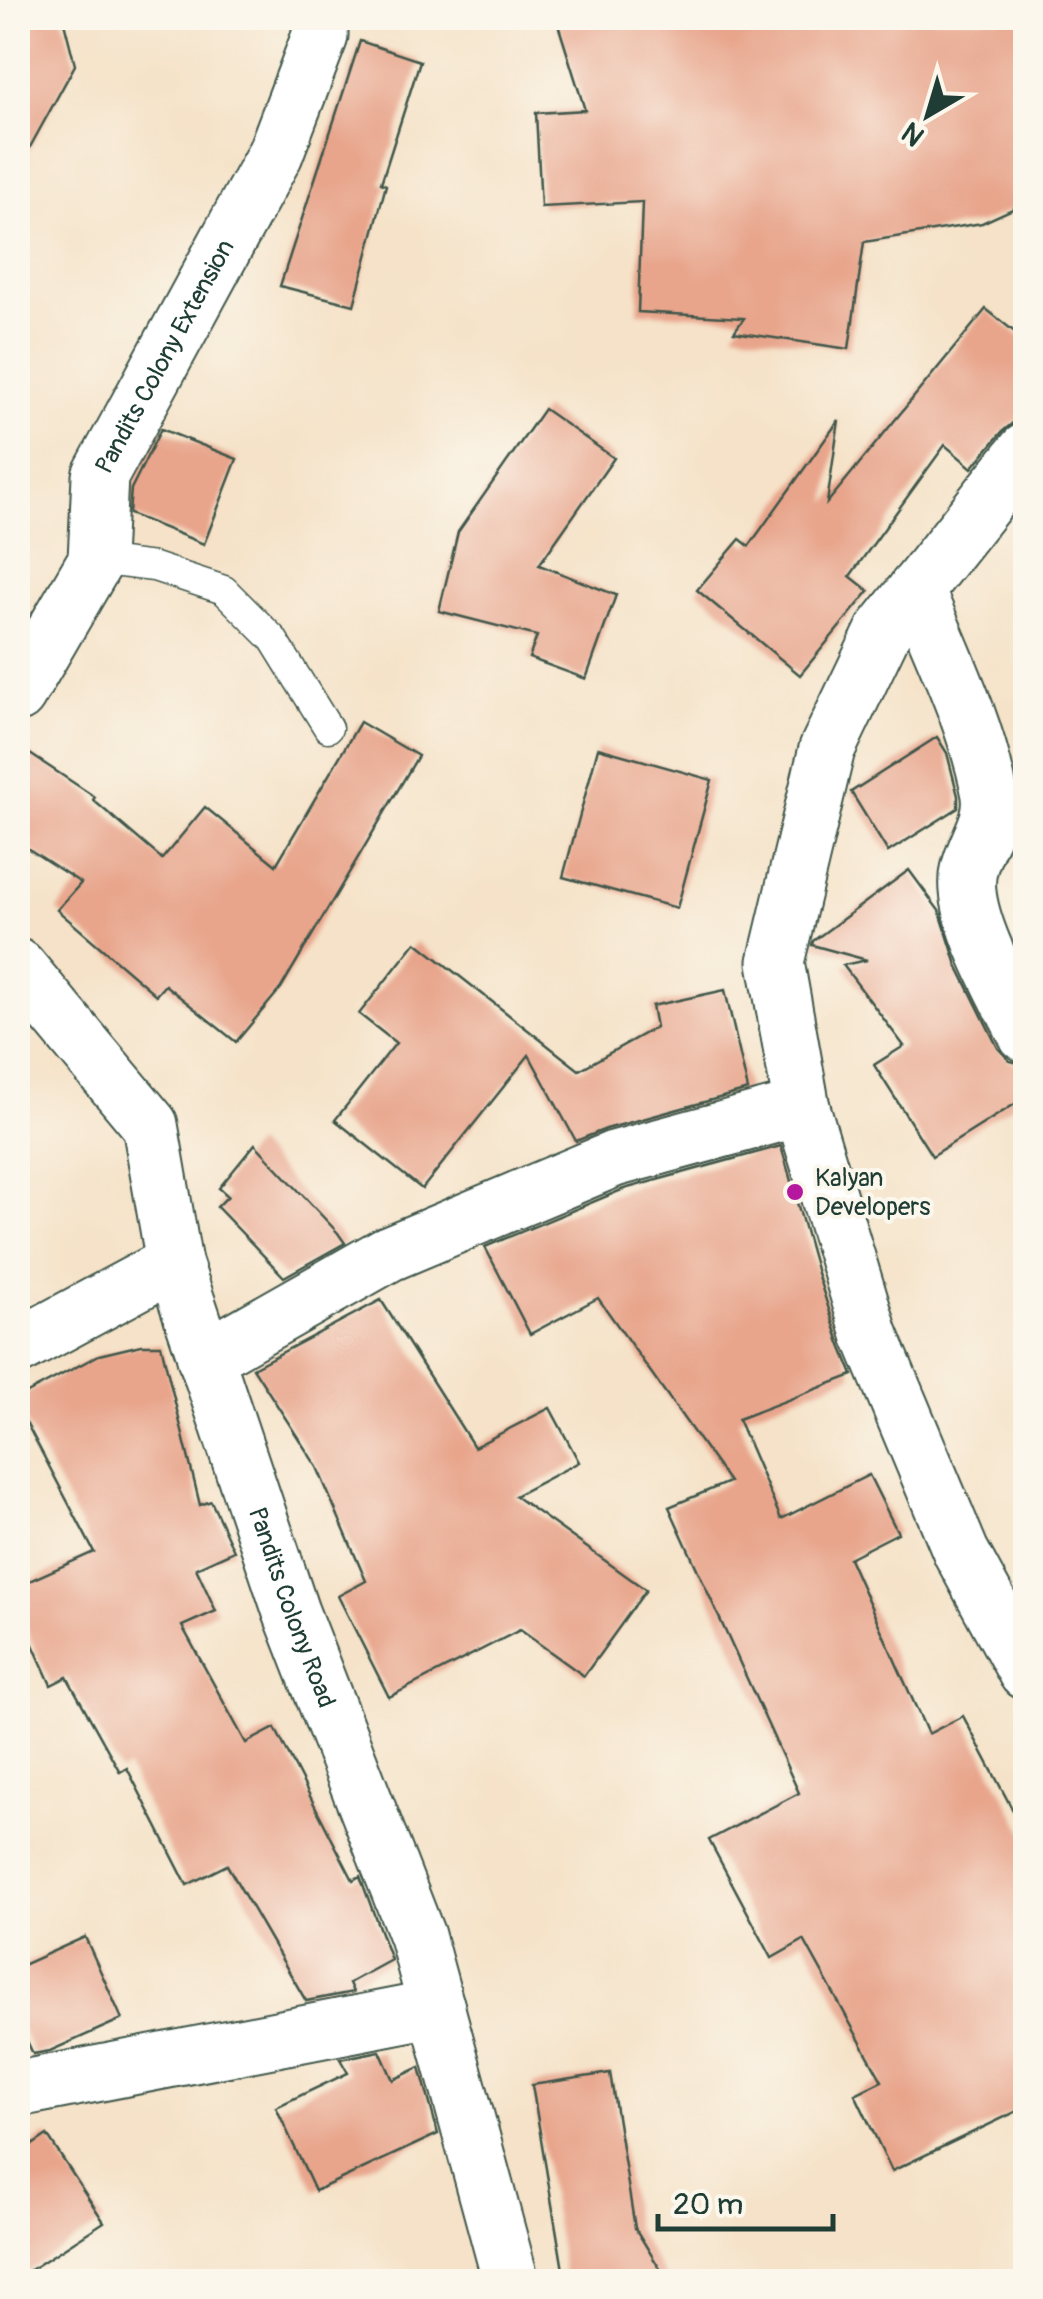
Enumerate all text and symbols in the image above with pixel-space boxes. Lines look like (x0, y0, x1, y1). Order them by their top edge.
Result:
north arrow (878, 65, 978, 165)
text: N (895, 114, 932, 153)
street label: Pandits Colony Extension (89, 234, 241, 479)
place label: Kalyan Developers (815, 1163, 930, 1223)
marker: Kalyan Developers (784, 1181, 806, 1203)
street label: Pandits Colony Road (241, 1503, 342, 1712)
scale bar (658, 2169, 833, 2231)
text: 20 m (673, 2186, 743, 2223)

